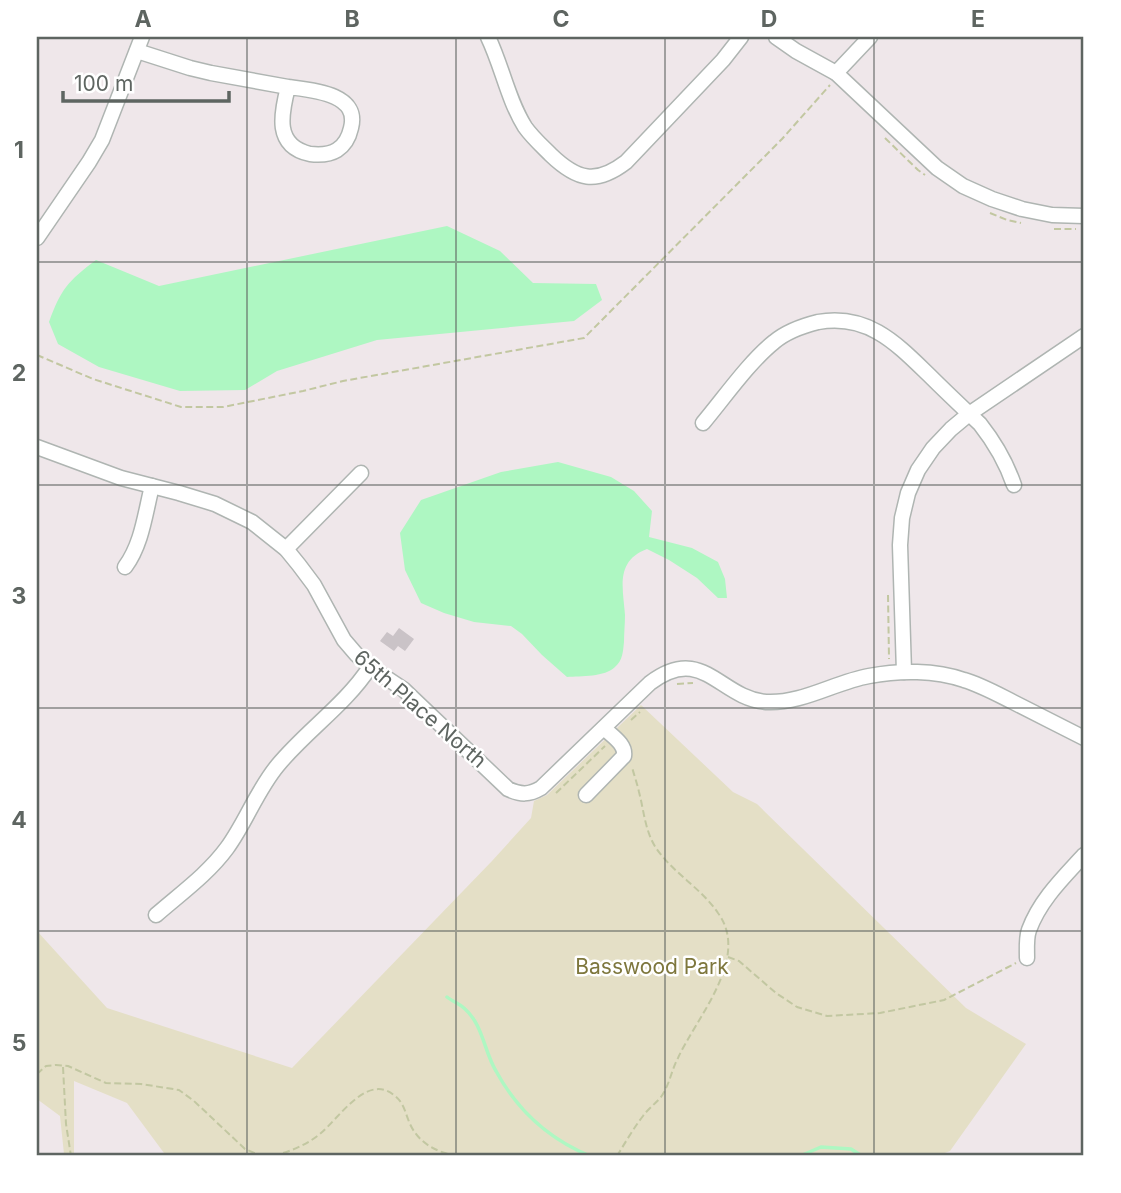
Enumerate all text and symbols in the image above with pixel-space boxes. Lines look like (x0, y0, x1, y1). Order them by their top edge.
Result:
text: A (134, 5, 152, 33)
text: B (344, 5, 360, 33)
text: C (552, 5, 570, 33)
text: D (761, 5, 777, 33)
text: E (971, 5, 985, 33)
scale bar (63, 60, 229, 104)
text: 100 m (74, 71, 133, 96)
text: 1 (14, 136, 24, 164)
text: 2 (12, 359, 26, 387)
text: 3 (12, 582, 26, 610)
street label: 65th Place North (349, 644, 492, 773)
text: 4 (11, 806, 27, 834)
park label: Basswood Park (575, 954, 729, 979)
text: 5 (12, 1029, 26, 1057)

